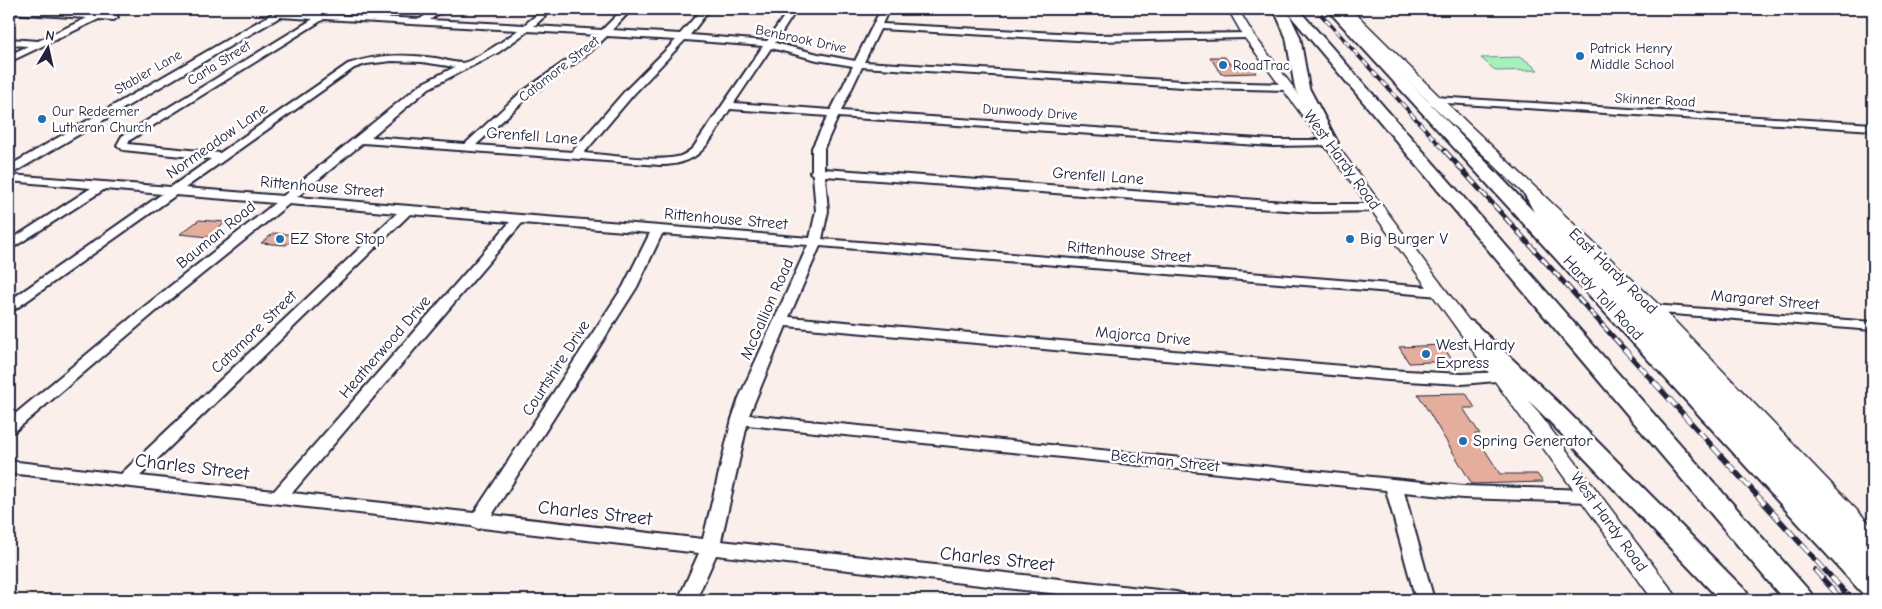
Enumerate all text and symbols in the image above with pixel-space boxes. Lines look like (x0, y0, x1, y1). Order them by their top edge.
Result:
street label: Benbrook Drive (754, 21, 848, 57)
north arrow (22, 22, 72, 72)
text: N (44, 27, 56, 45)
street label: Catamore Street (515, 32, 603, 106)
street label: Carla Street (184, 36, 255, 89)
place label: Patrick Henry Middle School (1590, 40, 1674, 73)
street label: Stabler Lane (111, 46, 185, 98)
marker: Patrick Henry Middle School (1574, 50, 1586, 62)
place label: RoadTrac (1233, 57, 1290, 74)
marker: RoadTrac (1217, 59, 1229, 71)
street label: Skinner Road (1614, 89, 1696, 111)
street label: Normeadow Lane (163, 99, 271, 183)
street label: Dunwoody Drive (982, 100, 1078, 124)
place label: Our Redeemer Lutheran Church (52, 103, 152, 136)
street label: West Hardy Road (1300, 107, 1384, 213)
marker: Our Redeemer Lutheran Church (36, 113, 48, 125)
street label: Grenfell Lane (486, 124, 578, 148)
street label: Grenfell Lane (1052, 164, 1144, 188)
street label: Rittenhouse Street (259, 173, 385, 201)
street label: Bauman Road (173, 198, 259, 272)
street label: Rittenhouse Street (663, 205, 789, 233)
street label: East Hardy Road (1565, 224, 1661, 318)
place label: EZ Store Stop (290, 230, 385, 248)
place label: Big Burger V (1360, 230, 1449, 248)
marker: EZ Store Stop (274, 233, 286, 245)
marker: Big Burger V (1344, 233, 1356, 245)
street label: Rittenhouse Street (1066, 238, 1192, 266)
street label: Hardy Toll Road (1559, 252, 1647, 344)
street label: McGallion Road (737, 256, 797, 362)
street label: Catamore Street (208, 286, 301, 377)
street label: Margaret Street (1710, 286, 1820, 314)
street label: Heatherwood Drive (336, 292, 434, 402)
street label: Courtshire Drive (518, 317, 594, 419)
street label: Majorca Drive (1095, 323, 1191, 349)
place label: West Hardy Express (1436, 336, 1516, 372)
marker: West Hardy Express (1420, 348, 1432, 360)
place label: Spring Generator (1473, 432, 1593, 450)
marker: Spring Generator (1457, 435, 1469, 447)
street label: Beckman Street (1110, 446, 1221, 476)
street label: Charles Street (134, 449, 251, 485)
street label: West Hardy Road (1567, 469, 1651, 575)
street label: Charles Street (537, 496, 654, 530)
street label: Charles Street (939, 542, 1056, 576)

